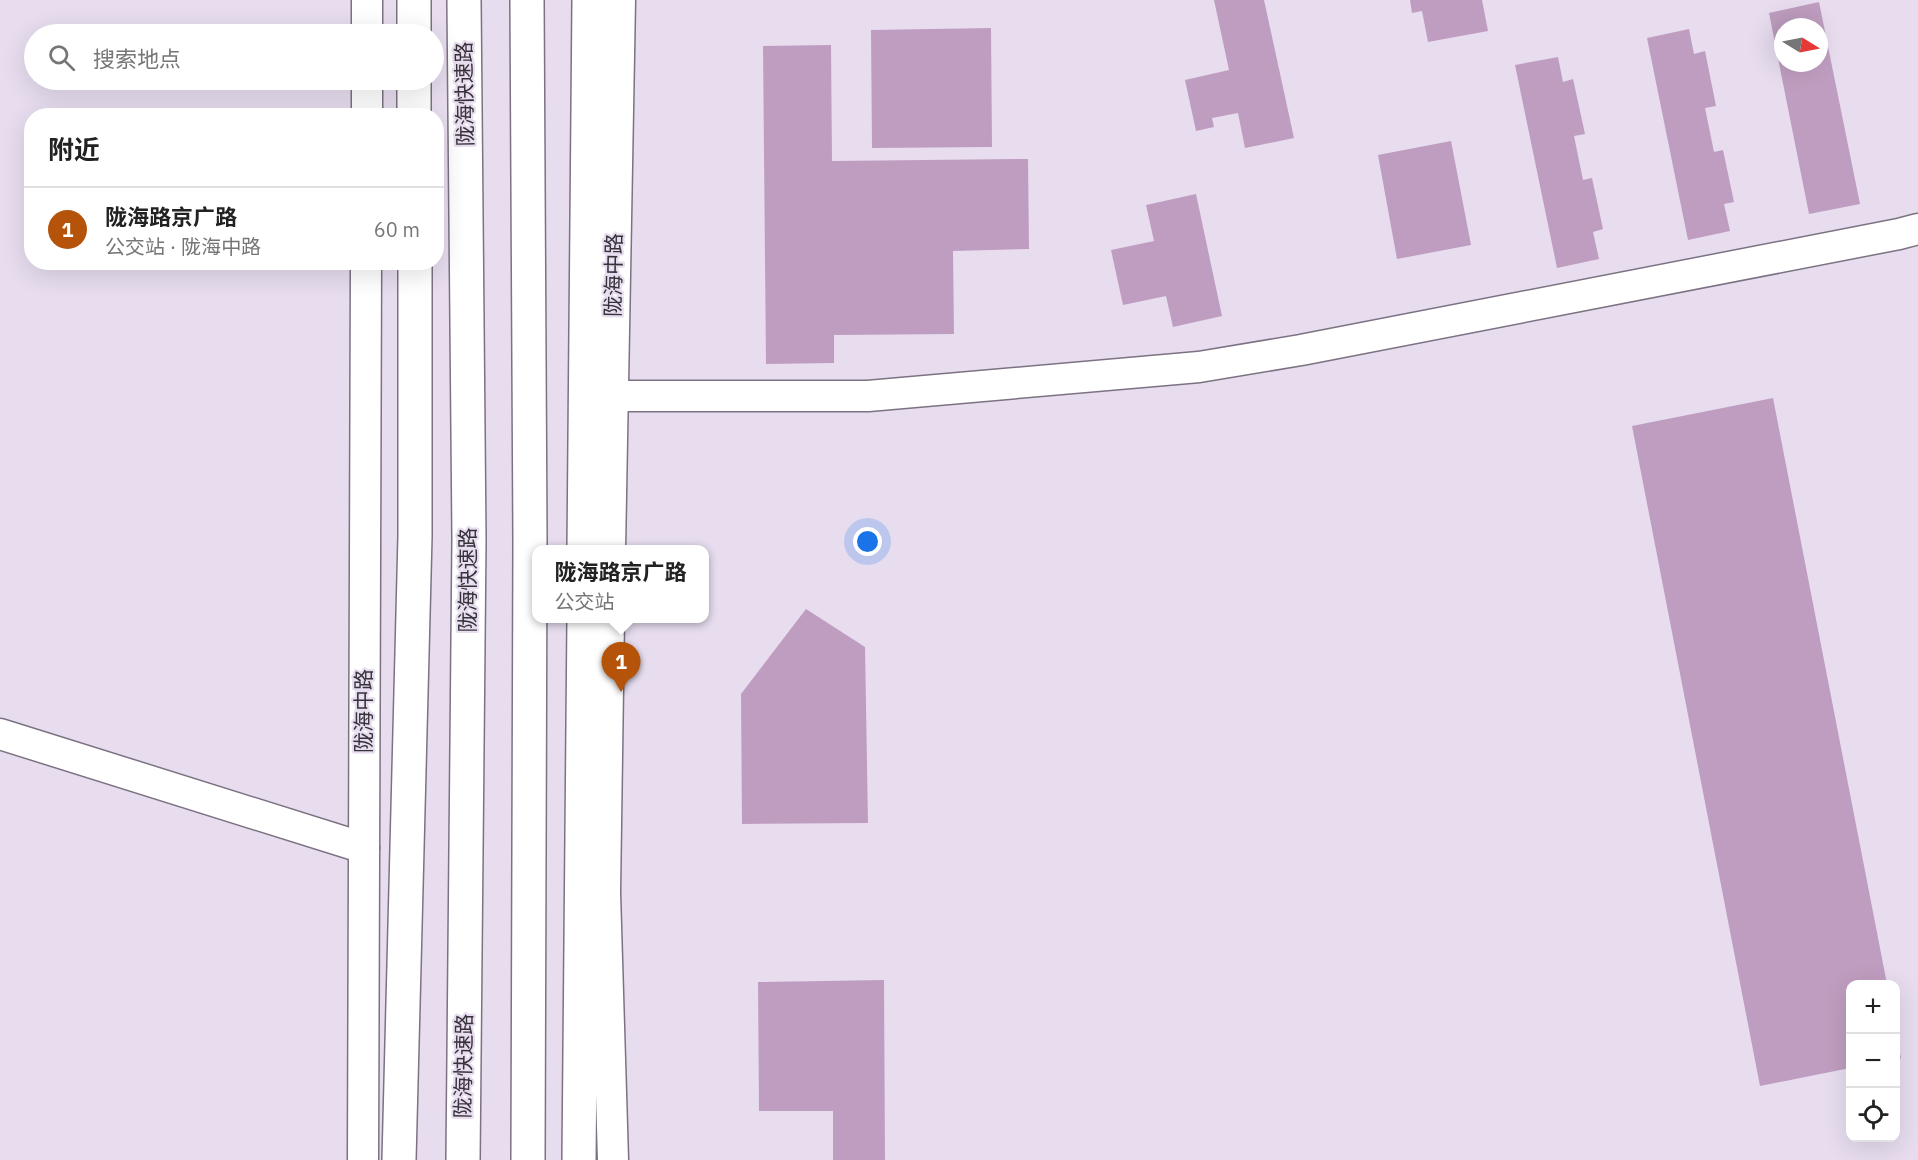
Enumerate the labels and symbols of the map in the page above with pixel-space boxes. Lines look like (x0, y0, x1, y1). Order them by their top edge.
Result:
north arrow (1774, 18, 1828, 72)
street label: 陇海快速路 (449, 41, 479, 147)
street label: 陇海中路 (598, 233, 628, 317)
your location (853, 527, 882, 556)
street label: 陇海快速路 (453, 528, 481, 633)
pin: 1 (602, 642, 640, 692)
street label: 陇海中路 (349, 669, 377, 753)
street label: 陇海快速路 (448, 1013, 478, 1119)

